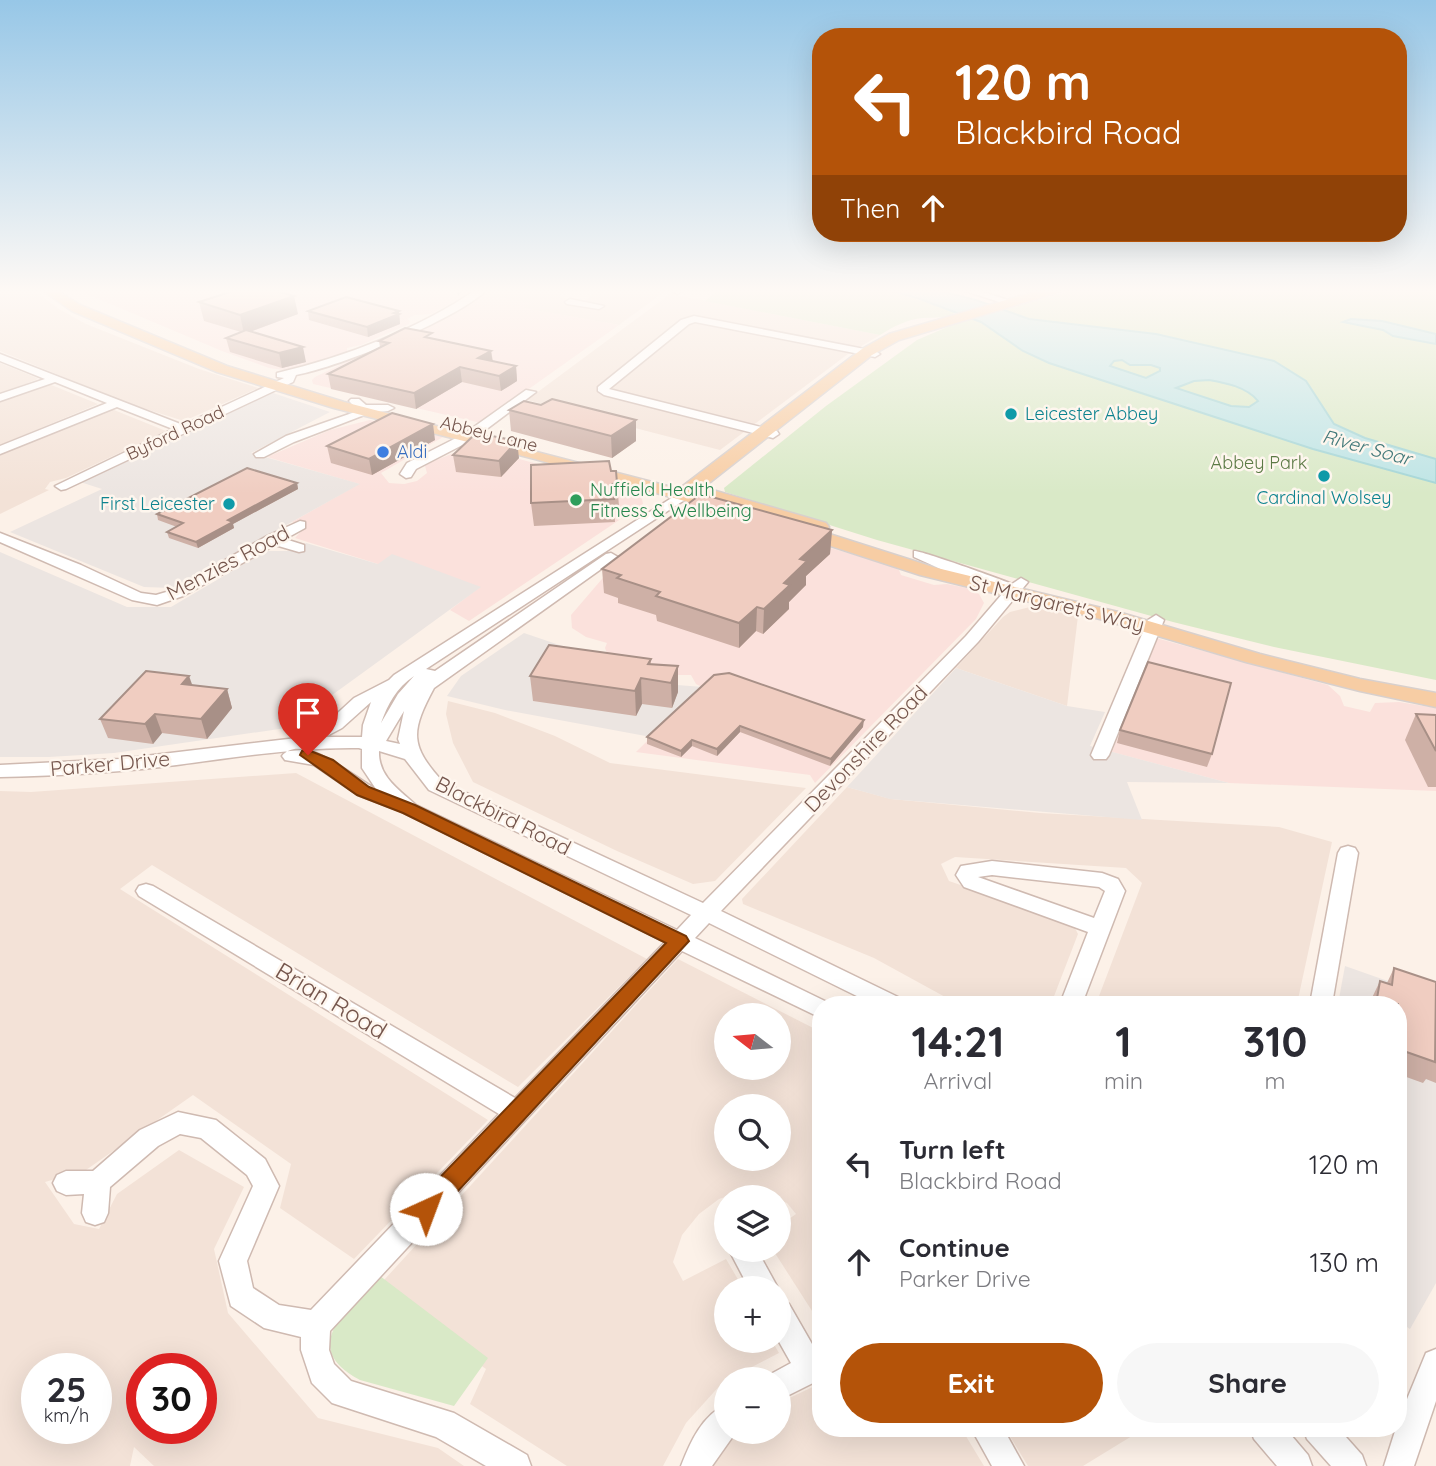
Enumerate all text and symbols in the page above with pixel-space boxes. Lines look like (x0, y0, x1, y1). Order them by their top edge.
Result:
text: 120 m (955, 51, 1091, 112)
icon: left (840, 56, 931, 147)
text: Blackbird Road (955, 112, 1181, 152)
icon: ahead (914, 189, 952, 227)
text: Then (840, 192, 900, 225)
street label: Byford Road (122, 400, 228, 465)
place label: Leicester Abbey (1025, 402, 1158, 425)
marker: Leicester Abbey (1003, 406, 1019, 422)
street label: Abbey Lane (438, 410, 540, 457)
water label: River Soar (1320, 424, 1417, 471)
place label: Aldi (397, 440, 427, 463)
marker: Aldi (375, 444, 391, 460)
park label: Abbey Park (1211, 451, 1307, 474)
marker: Cardinal Wolsey (1316, 468, 1332, 484)
place label: Nuffield Health Fitness & Wellbeing (590, 478, 752, 522)
place label: Cardinal Wolsey (1256, 486, 1392, 509)
place label: First Leicester (100, 492, 215, 515)
marker: Nuffield Health Fitness & Wellbeing (568, 492, 584, 508)
marker: First Leicester (221, 496, 237, 512)
street label: Menzies Road (162, 519, 293, 605)
street label: St Margaret's Way (967, 569, 1147, 637)
street label: Devonshire Road (798, 679, 932, 817)
pin (278, 683, 338, 755)
icon: arrive (289, 694, 327, 732)
street label: Parker Drive (49, 745, 171, 781)
street label: Blackbird Road (431, 770, 576, 860)
street label: Brian Road (270, 955, 393, 1045)
north arrow (714, 1003, 791, 1080)
map controls (714, 1003, 791, 1444)
text: 14:21 (912, 1015, 1004, 1068)
text: 1 (1115, 1015, 1132, 1068)
text: 310 (1243, 1015, 1307, 1068)
text: Arrival (924, 1066, 992, 1095)
text: min (1104, 1066, 1143, 1095)
text: m (1265, 1066, 1286, 1095)
button: search (714, 1094, 791, 1171)
text: Turn left (899, 1133, 1006, 1166)
icon: left (840, 1145, 878, 1183)
text: 120 m (1309, 1148, 1379, 1181)
text: Blackbird Road (899, 1166, 1062, 1195)
position arrow (389, 1172, 463, 1246)
button: layers (714, 1185, 791, 1262)
text: Continue (899, 1231, 1010, 1264)
icon: ahead (840, 1243, 878, 1281)
text: 130 m (1309, 1246, 1379, 1279)
text: Parker Drive (899, 1264, 1031, 1293)
button: + (714, 1276, 791, 1353)
button: Exit (840, 1343, 1103, 1423)
button: Share (1117, 1343, 1379, 1423)
speed limit sign: 30 (126, 1353, 217, 1444)
text: 25 (46, 1367, 87, 1411)
button: − (714, 1367, 791, 1444)
text: km/h (44, 1404, 89, 1427)

